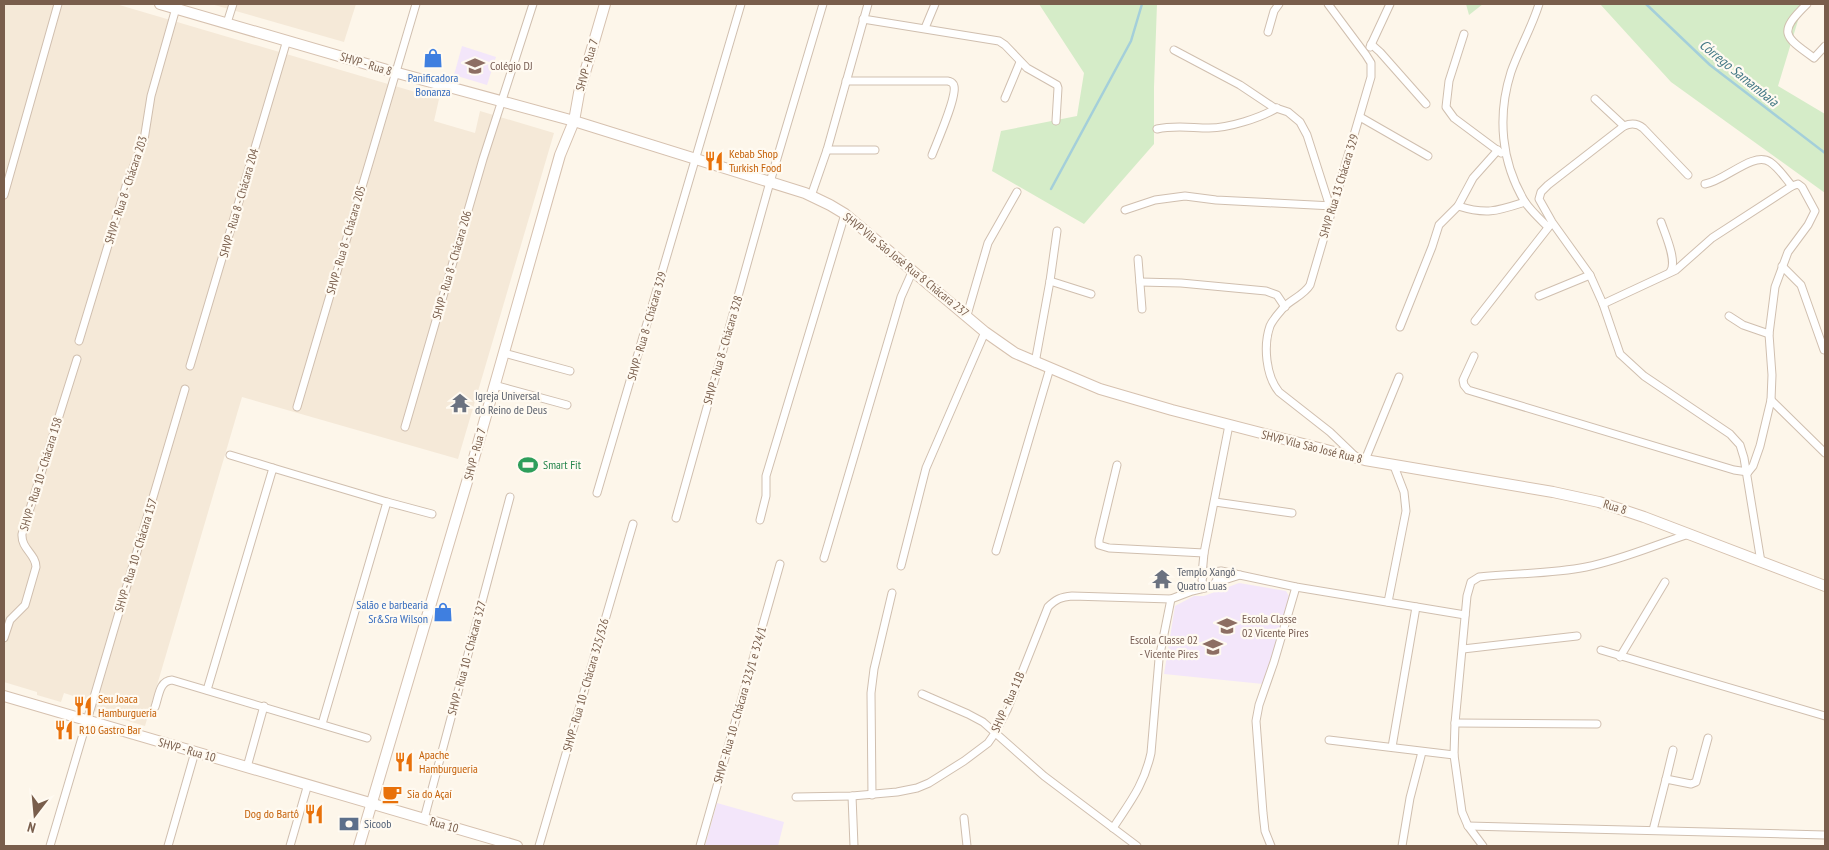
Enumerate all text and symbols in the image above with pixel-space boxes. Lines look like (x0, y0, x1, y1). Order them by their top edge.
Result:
water label: Córrego Samambaia (1696, 36, 1783, 111)
street label: SHVP - Rua 7 (572, 37, 601, 93)
shop icon: Panificadora Bonanza (422, 47, 444, 69)
street label: SHVP - Rua 8 (338, 49, 394, 79)
school or university icon: Colégio DJ (464, 55, 486, 77)
place label: Colégio DJ (490, 58, 533, 73)
place label: Panificadora Bonanza (408, 70, 458, 99)
street label: SHVP Rua 13 Chácara 329 (1316, 132, 1361, 240)
street label: SHVP - Rua 8 - Chácara 203 (101, 134, 150, 246)
street label: SHVP - Rua 8 - Chácara 204 (216, 146, 261, 259)
place label: Kebab Shop Turkish Food (729, 146, 782, 175)
restaurant icon: Kebab Shop Turkish Food (703, 150, 725, 172)
street label: SHVP - Rua 8 - Chácara 205 (323, 184, 368, 296)
street label: SHVP - Rua 8 - Chácara 206 (429, 209, 474, 321)
street label: SHVP Vila São José Rua 8 Chácara 237 (840, 209, 972, 320)
street label: SHVP - Rua 8 - Chácara 329 (624, 270, 669, 382)
street label: SHVP - Rua 8 - Chácara 328 (700, 294, 745, 406)
place label: Igreja Universal do Reino de Deus (475, 388, 547, 417)
temple icon: Igreja Universal do Reino de Deus (449, 392, 471, 414)
street label: SHVP - Rua 10 - Chácara 158 (16, 415, 65, 533)
street label: SHVP - Rua 7 (460, 426, 489, 482)
street label: SHVP Vila São José Rua 8 (1260, 427, 1364, 466)
sports icon: Smart Fit (517, 454, 539, 476)
place label: Smart Fit (543, 457, 582, 472)
street label: SHVP - Rua 10 - Chácara 157 (111, 496, 160, 614)
street label: Rua 8 (1602, 496, 1629, 517)
place label: Templo Xangô Quatro Luas (1177, 564, 1236, 593)
temple icon: Templo Xangô Quatro Luas (1151, 568, 1173, 590)
place label: Salão e barbearia Sr&Sra Wilson (356, 597, 428, 626)
street label: SHVP - Rua 10 - Chácara 327 (444, 599, 489, 717)
shop icon: Salão e barbearia Sr&Sra Wilson (432, 601, 454, 623)
place label: Escola Classe 02 Vicente Pires (1242, 611, 1309, 640)
school or university icon: Escola Classe 02 Vicente Pires (1216, 615, 1238, 637)
street label: SHVP - Rua 10 - Chácara 325/326 (559, 617, 612, 753)
street label: SHVP - Rua 10 - Chácara 323/1 e 324/1 (710, 625, 769, 785)
place label: Escola Classe 02 - Vicente Pires (1130, 632, 1198, 661)
school or university icon: Escola Classe 02 - Vicente Pires (1202, 636, 1224, 658)
street label: SHVP - Rua 11B (988, 669, 1028, 734)
place label: Seu Joaca Hamburgueria (98, 691, 157, 720)
restaurant icon: Seu Joaca Hamburgueria (72, 695, 94, 717)
restaurant icon: R10 Gastro Bar (53, 719, 75, 741)
place label: R10 Gastro Bar (79, 722, 142, 737)
street label: SHVP - Rua 10 (157, 734, 218, 765)
place label: Apache Hamburgueria (419, 747, 478, 776)
restaurant icon: Apache Hamburgueria (393, 751, 415, 773)
cafe icon: Sia do Açaí (381, 783, 403, 805)
place label: Sia do Açaí (407, 786, 452, 801)
north arrow (10, 790, 60, 840)
restaurant icon: Dog do Bartô (303, 803, 325, 825)
place label: Dog do Bartô (244, 806, 299, 821)
bank icon: Sicoob (338, 813, 360, 835)
street label: Rua 10 (428, 813, 460, 836)
place label: Sicoob (364, 816, 391, 831)
text: N (25, 818, 38, 837)

